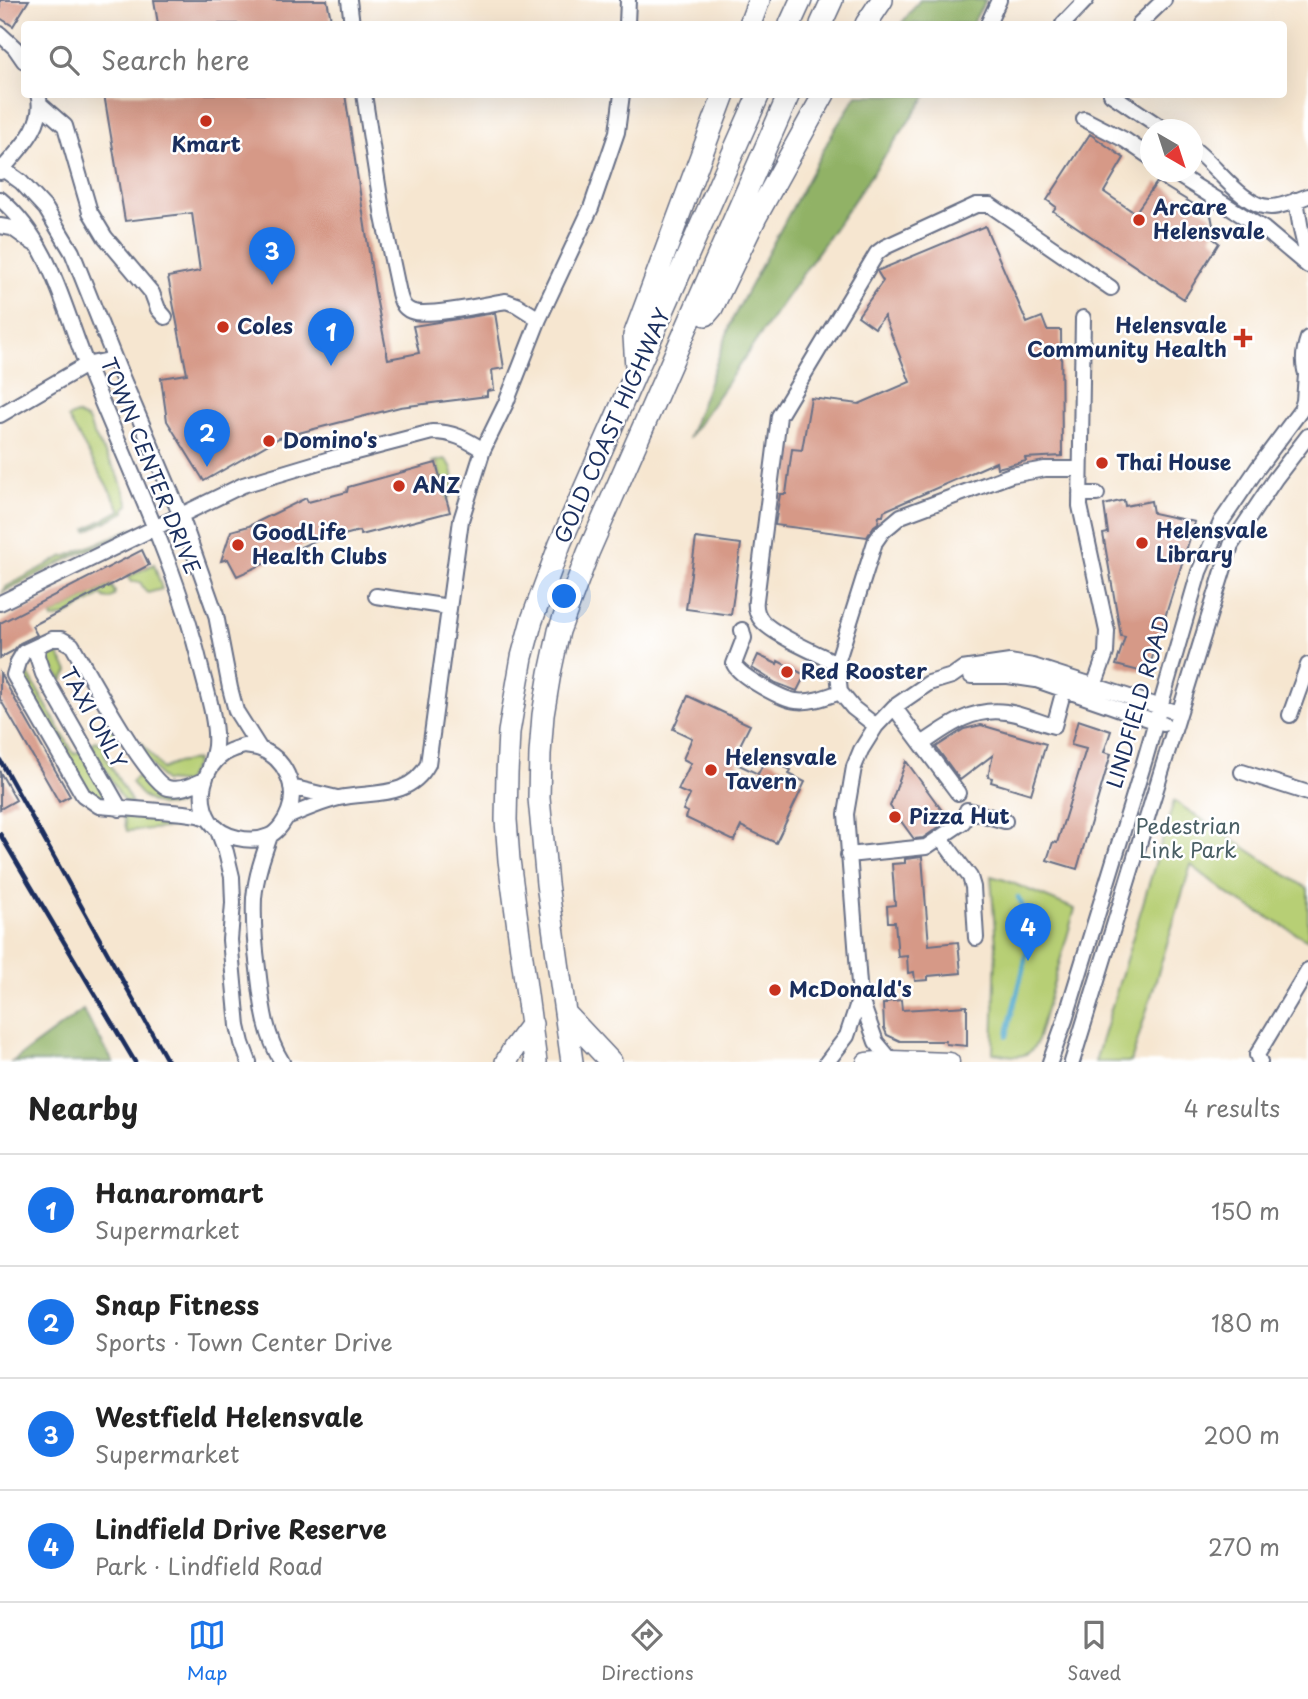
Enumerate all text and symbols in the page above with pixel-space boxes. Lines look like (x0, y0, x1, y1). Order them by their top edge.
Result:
search box (21, 21, 1287, 98)
text: Search here (101, 40, 250, 79)
icon: search (45, 41, 83, 79)
marker: Kmart (198, 113, 214, 129)
north arrow (1140, 119, 1203, 182)
place label: Kmart (171, 127, 241, 159)
place label: Arcare Helensvale (1152, 190, 1265, 246)
marker: Arcare Helensvale (1131, 212, 1147, 228)
pin: 3 (249, 227, 295, 285)
street label: GOLD COAST HIGHWAY (545, 302, 678, 548)
pin: 1 (308, 308, 354, 366)
place label: Helensvale Community Health (1027, 308, 1227, 364)
place label: Coles (237, 309, 293, 341)
marker: Coles (215, 319, 231, 335)
marker: Helensvale Community Health (1233, 328, 1253, 348)
street label: TOWN CENTER DRIVE (94, 352, 210, 578)
pin: 2 (184, 409, 230, 467)
place label: Domino's (283, 423, 377, 455)
marker: Domino's (261, 433, 277, 449)
place label: Thai House (1116, 445, 1231, 477)
marker: Thai House (1094, 455, 1110, 471)
place label: ANZ (413, 468, 460, 500)
marker: ANZ (391, 478, 407, 494)
place label: Helensvale Library (1156, 513, 1268, 569)
place label: GoodLife Health Clubs (252, 515, 387, 571)
marker: Helensvale Library (1134, 535, 1150, 551)
marker: GoodLife Health Clubs (230, 537, 246, 553)
your location (547, 579, 581, 613)
street label: LINDFIELD ROAD (1097, 611, 1177, 792)
place label: Red Rooster (801, 654, 927, 686)
street label: TAXI ONLY (54, 660, 136, 774)
marker: Red Rooster (779, 664, 795, 680)
place label: Helensvale Tavern (725, 740, 837, 796)
marker: Helensvale Tavern (703, 762, 719, 778)
place label: Pizza Hut (909, 799, 1010, 831)
marker: Pizza Hut (887, 809, 903, 825)
park label: Pedestrian Link Park (1135, 809, 1241, 865)
pin: 4 (1005, 903, 1051, 961)
place label: McDonald's (789, 972, 912, 1004)
marker: McDonald's (767, 982, 783, 998)
text: Nearby (28, 1085, 138, 1130)
text: 4 results (1184, 1090, 1280, 1125)
text: Hanaromart (95, 1173, 264, 1212)
text: 1 (46, 1193, 57, 1228)
text: 150 m (1211, 1193, 1280, 1228)
text: Supermarket (95, 1212, 239, 1247)
text: Snap Fitness (95, 1285, 259, 1324)
text: 2 (43, 1305, 59, 1340)
text: 180 m (1211, 1305, 1280, 1340)
text: Sports · Town Center Drive (95, 1324, 393, 1359)
text: Westfield Helensvale (95, 1397, 363, 1436)
text: 3 (43, 1417, 59, 1452)
text: 200 m (1203, 1417, 1280, 1452)
text: Supermarket (95, 1436, 239, 1471)
text: Lindfield Drive Reserve (95, 1509, 387, 1548)
text: 4 (43, 1529, 59, 1564)
text: 270 m (1208, 1529, 1280, 1564)
text: Park · Lindfield Road (95, 1548, 323, 1583)
tab: Map (187, 1616, 227, 1686)
tab: Directions (601, 1616, 694, 1686)
tab: Saved (1067, 1616, 1121, 1686)

